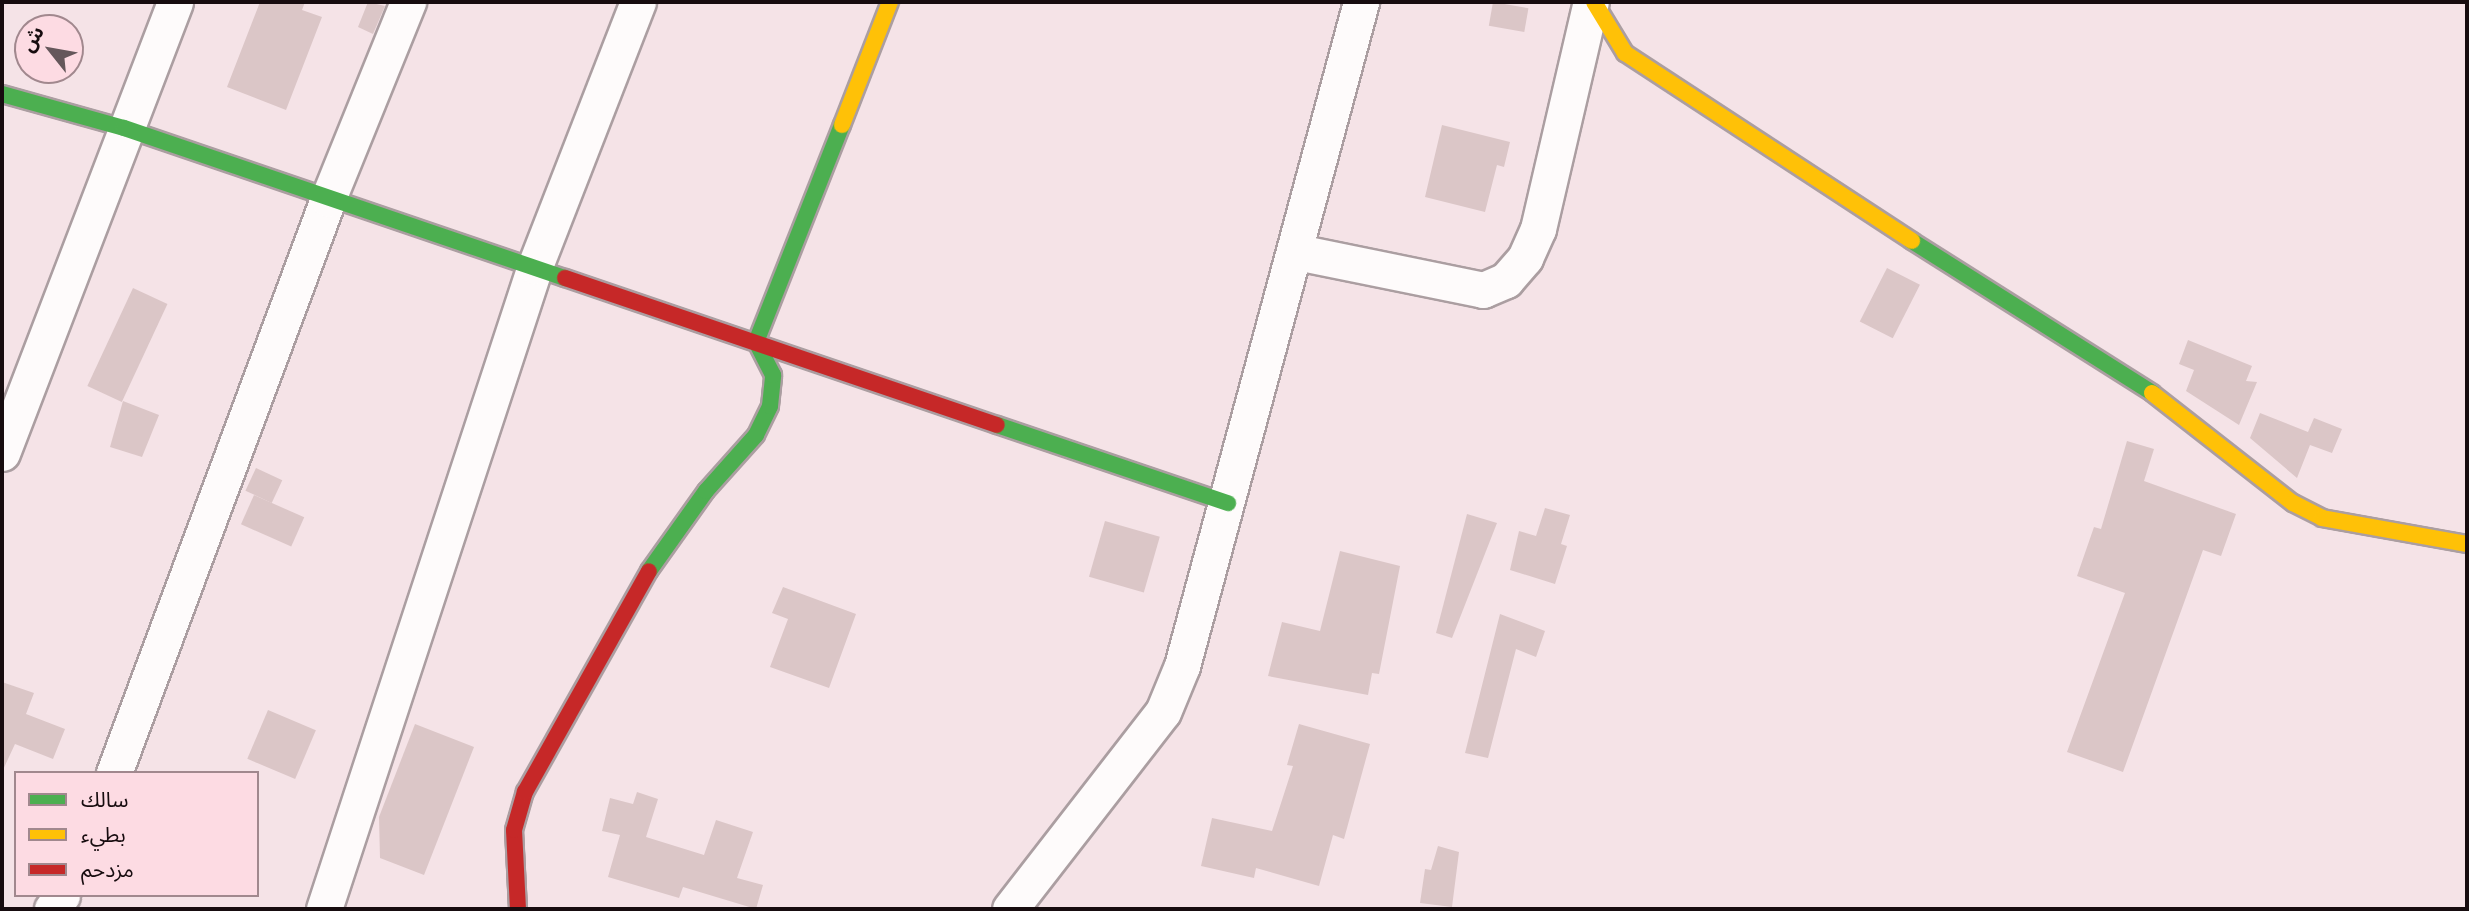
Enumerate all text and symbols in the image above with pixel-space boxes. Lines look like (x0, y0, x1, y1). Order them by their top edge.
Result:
north arrow (14, 14, 84, 84)
text: ش (16, 22, 50, 57)
legend (14, 771, 259, 897)
text: سالك (81, 787, 128, 813)
text: بطيء (81, 822, 126, 848)
text: مزدحم (81, 857, 134, 883)

